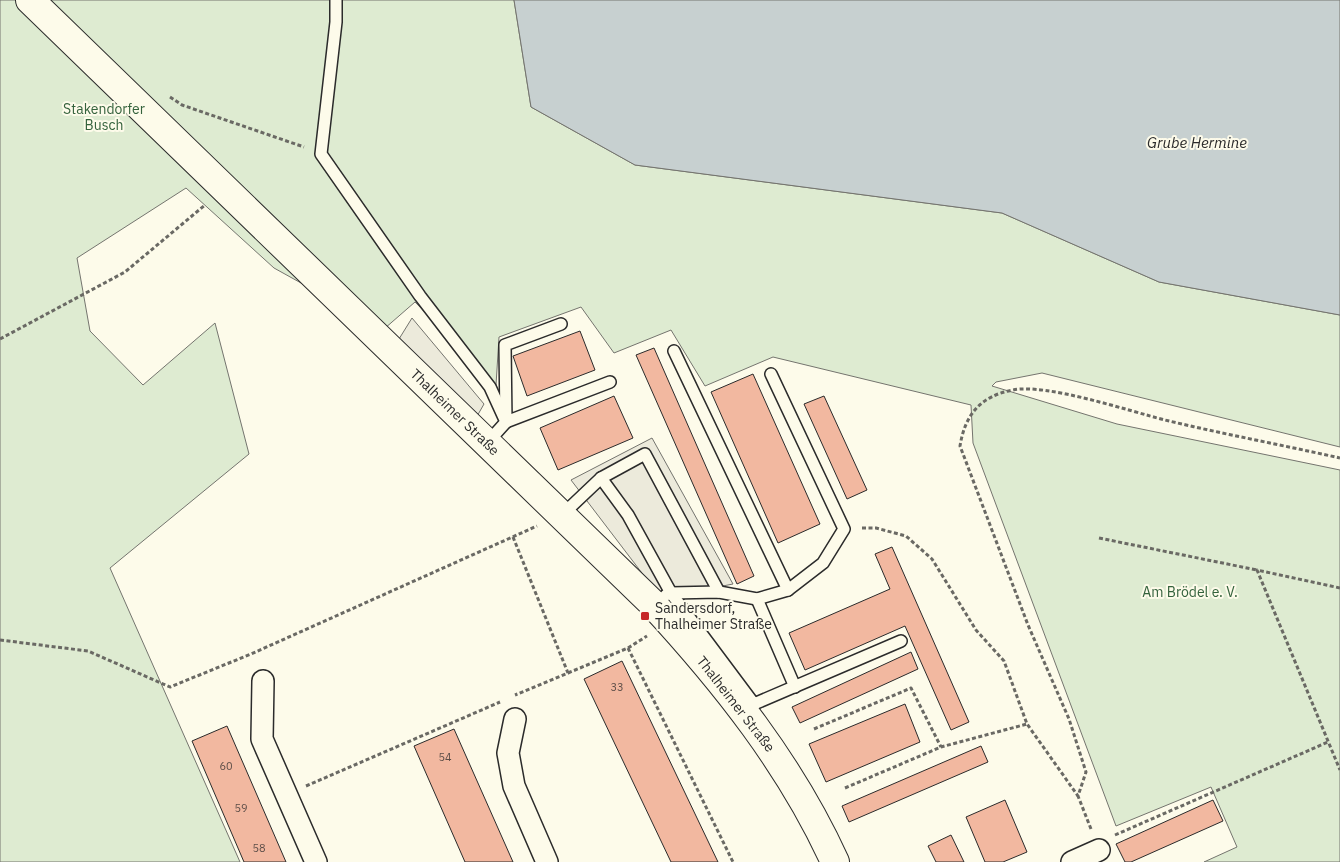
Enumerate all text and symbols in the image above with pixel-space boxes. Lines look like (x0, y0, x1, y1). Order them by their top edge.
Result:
park label: Stakendorfer Busch (63, 100, 145, 134)
water label: Grube Hermine (1147, 133, 1247, 152)
street label: Thalheimer Straße (407, 365, 504, 459)
park label: Am Brödel e. V. (1142, 583, 1238, 601)
place label: Sandersdorf, Thalheimer Straße (655, 599, 772, 633)
marker: Sandersdorf, Thalheimer Straße (639, 610, 651, 622)
street label: Thalheimer Straße (693, 652, 779, 756)
house number: 33 (610, 680, 624, 694)
house number: 54 (438, 750, 452, 764)
house number: 60 (219, 759, 233, 773)
house number: 59 (234, 801, 248, 815)
house number: 58 (252, 841, 266, 855)

